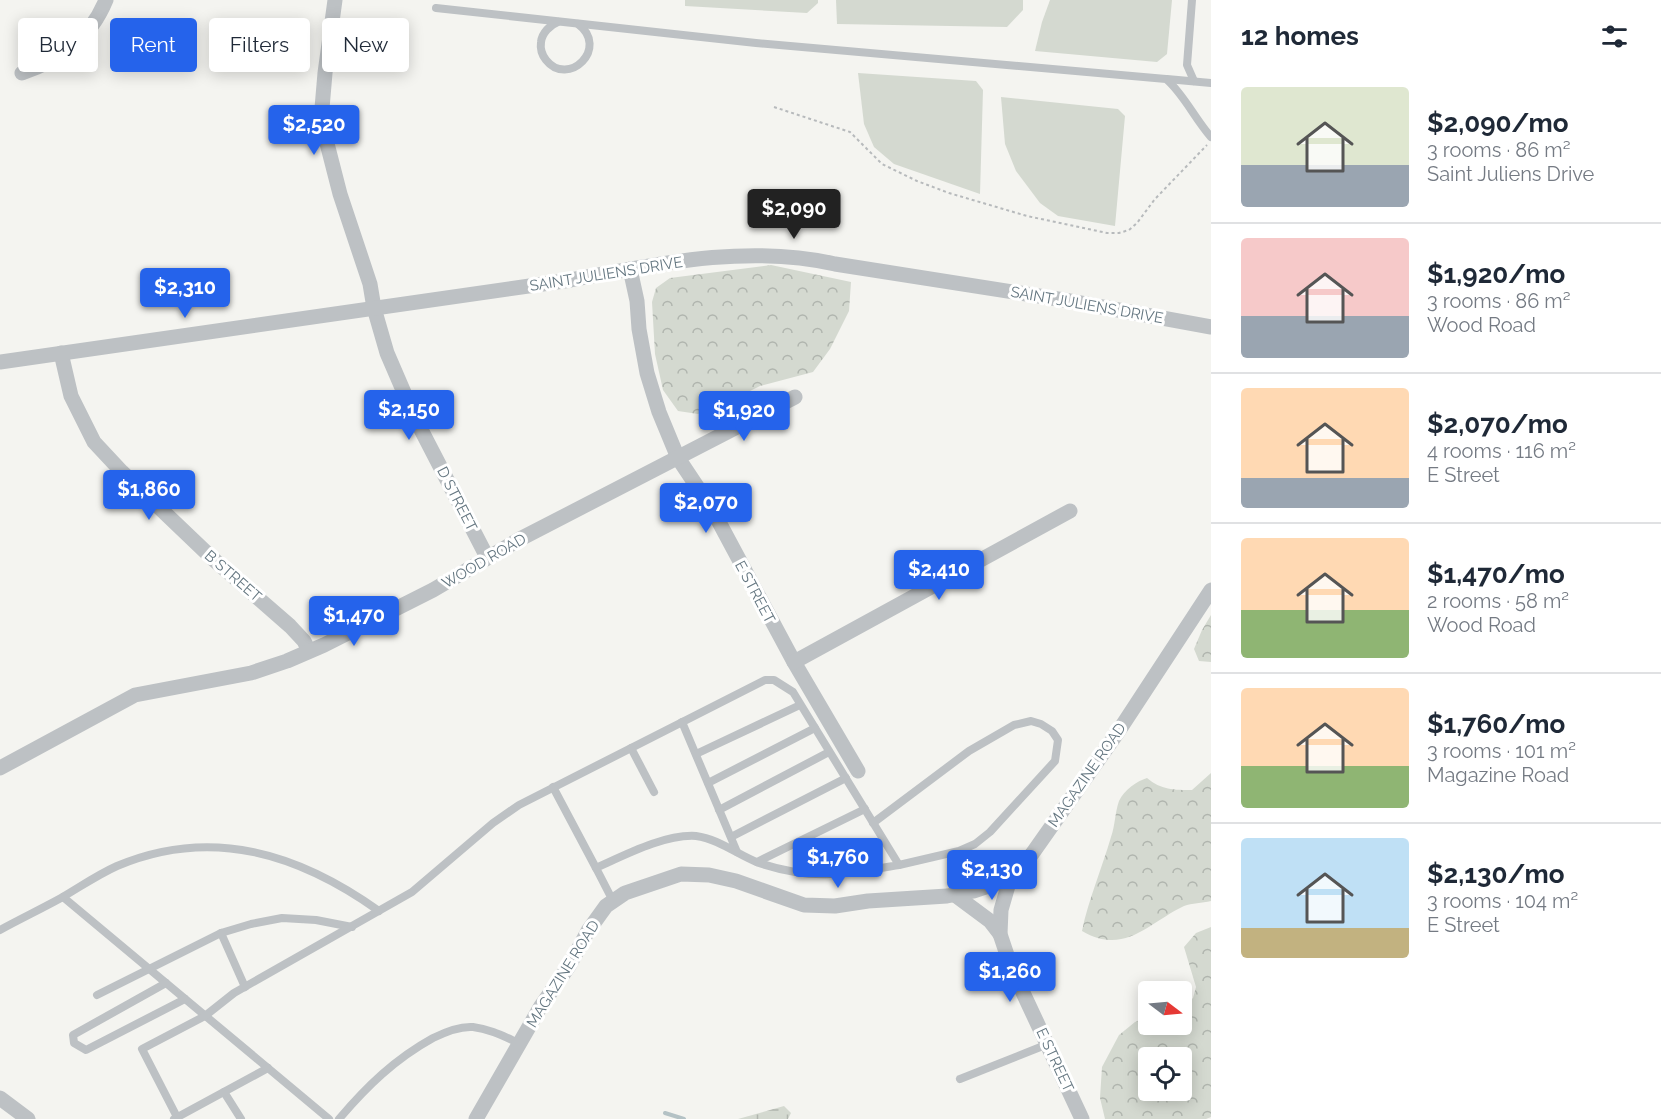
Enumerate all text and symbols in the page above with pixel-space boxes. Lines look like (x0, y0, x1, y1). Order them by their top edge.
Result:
chip: Buy (18, 18, 98, 72)
chip: Rent (110, 18, 197, 72)
chip: Filters (209, 18, 310, 72)
chip: New (322, 18, 409, 72)
icon: filters (1598, 20, 1631, 53)
text: 12 homes (1241, 21, 1359, 51)
pin: $2,520 (265, 105, 363, 156)
text: $2,090/mo (1427, 108, 1568, 138)
icon: home (1289, 111, 1361, 183)
text: $2,520 (282, 112, 346, 136)
text: 3 rooms · 86 m² (1427, 138, 1570, 162)
text: Saint Juliens Drive (1427, 162, 1594, 186)
pin: $2,090 (745, 189, 843, 240)
text: $2,090 (762, 196, 826, 220)
street label: SAINT JULIENS DRIVE (528, 253, 684, 295)
text: $1,920/mo (1427, 259, 1565, 289)
icon: home (1289, 262, 1361, 334)
pin: $2,310 (136, 268, 234, 319)
text: $2,310 (154, 275, 216, 299)
street label: SAINT JULIENS DRIVE (1009, 283, 1165, 327)
text: 3 rooms · 86 m² (1427, 289, 1570, 313)
text: Wood Road (1427, 313, 1536, 337)
pin: $2,150 (360, 390, 458, 441)
pin: $1,920 (695, 391, 793, 442)
text: $2,150 (378, 397, 440, 421)
text: $1,920 (713, 398, 775, 422)
text: $2,070/mo (1427, 409, 1568, 439)
icon: home (1289, 412, 1361, 484)
text: 4 rooms · 116 m² (1427, 439, 1576, 463)
text: E Street (1427, 463, 1500, 487)
street label: D STREET (433, 464, 481, 534)
pin: $1,860 (100, 470, 198, 521)
text: $1,860 (117, 477, 181, 501)
pin: $2,070 (657, 483, 755, 534)
text: $2,070 (674, 490, 738, 514)
street label: WOOD ROAD (439, 530, 529, 592)
street label: B STREET (201, 546, 265, 606)
pin: $2,410 (890, 550, 988, 601)
text: $2,410 (908, 557, 970, 581)
street label: E STREET (731, 558, 779, 626)
text: $1,470/mo (1427, 559, 1565, 589)
icon: home (1289, 562, 1361, 634)
text: 2 rooms · 58 m² (1427, 589, 1569, 613)
pin: $1,470 (305, 596, 403, 647)
text: $1,470 (323, 603, 385, 627)
text: Wood Road (1427, 613, 1536, 637)
text: $1,760/mo (1427, 709, 1565, 739)
icon: home (1289, 712, 1361, 784)
street label: MAGAZINE ROAD (1044, 719, 1130, 831)
text: 3 rooms · 101 m² (1427, 739, 1576, 763)
text: Magazine Road (1427, 763, 1569, 787)
pin: $1,760 (789, 838, 887, 889)
text: $1,760 (807, 845, 869, 869)
pin: $2,130 (943, 850, 1041, 901)
text: $2,130 (961, 857, 1023, 881)
text: $2,130/mo (1427, 859, 1565, 889)
icon: home (1289, 862, 1361, 934)
text: 3 rooms · 104 m² (1427, 889, 1578, 913)
text: E Street (1427, 913, 1500, 937)
street label: MAGAZINE ROAD (523, 917, 603, 1031)
pin: $1,260 (961, 952, 1059, 1003)
text: $1,260 (979, 959, 1041, 983)
north arrow (1138, 981, 1192, 1035)
map controls (1138, 981, 1192, 1101)
street label: E STREET (1032, 1025, 1078, 1095)
button: locate (1138, 1047, 1192, 1101)

